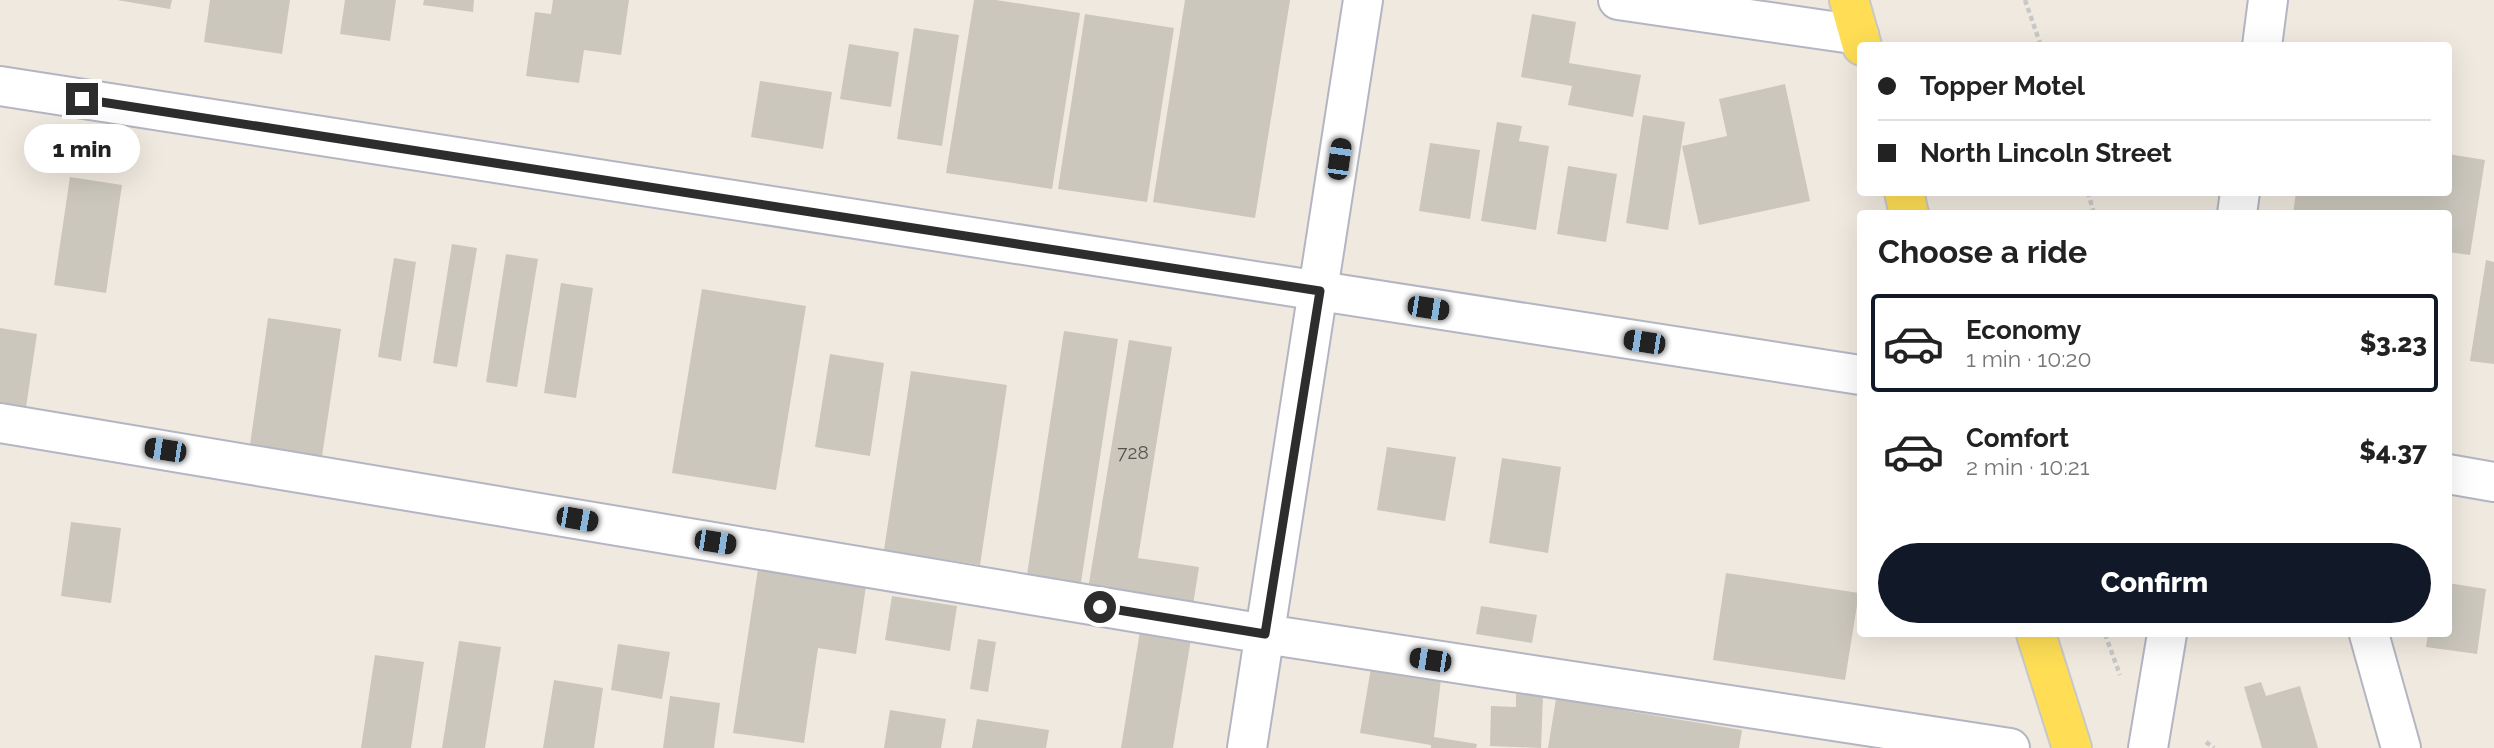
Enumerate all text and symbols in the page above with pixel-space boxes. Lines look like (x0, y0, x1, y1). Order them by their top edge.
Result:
text: Topper Motel (1920, 71, 2085, 101)
route end (66, 83, 98, 115)
callout: 1 min (24, 124, 140, 172)
text: 1 min (52, 135, 112, 162)
car (1326, 137, 1353, 181)
text: North Lincoln Street (1920, 138, 2172, 168)
text: Choose a ride (1878, 233, 2087, 270)
car (1406, 294, 1451, 322)
icon: car (1882, 312, 1945, 375)
text: Economy (1966, 315, 2081, 345)
car (1622, 328, 1667, 356)
text: $3.23 (2360, 328, 2427, 358)
text: 1 min · 10:20 (1966, 345, 2092, 372)
icon: car (1882, 420, 1945, 483)
text: Comfort (1966, 423, 2069, 453)
car (143, 436, 188, 464)
text: $4.37 (2359, 436, 2427, 466)
house number: 728 (1117, 441, 1149, 463)
text: 2 min · 10:21 (1966, 453, 2090, 480)
car (555, 505, 600, 533)
car (693, 528, 738, 556)
button: Confirm (1878, 543, 2431, 623)
route start (1084, 591, 1116, 623)
car (1408, 646, 1453, 674)

